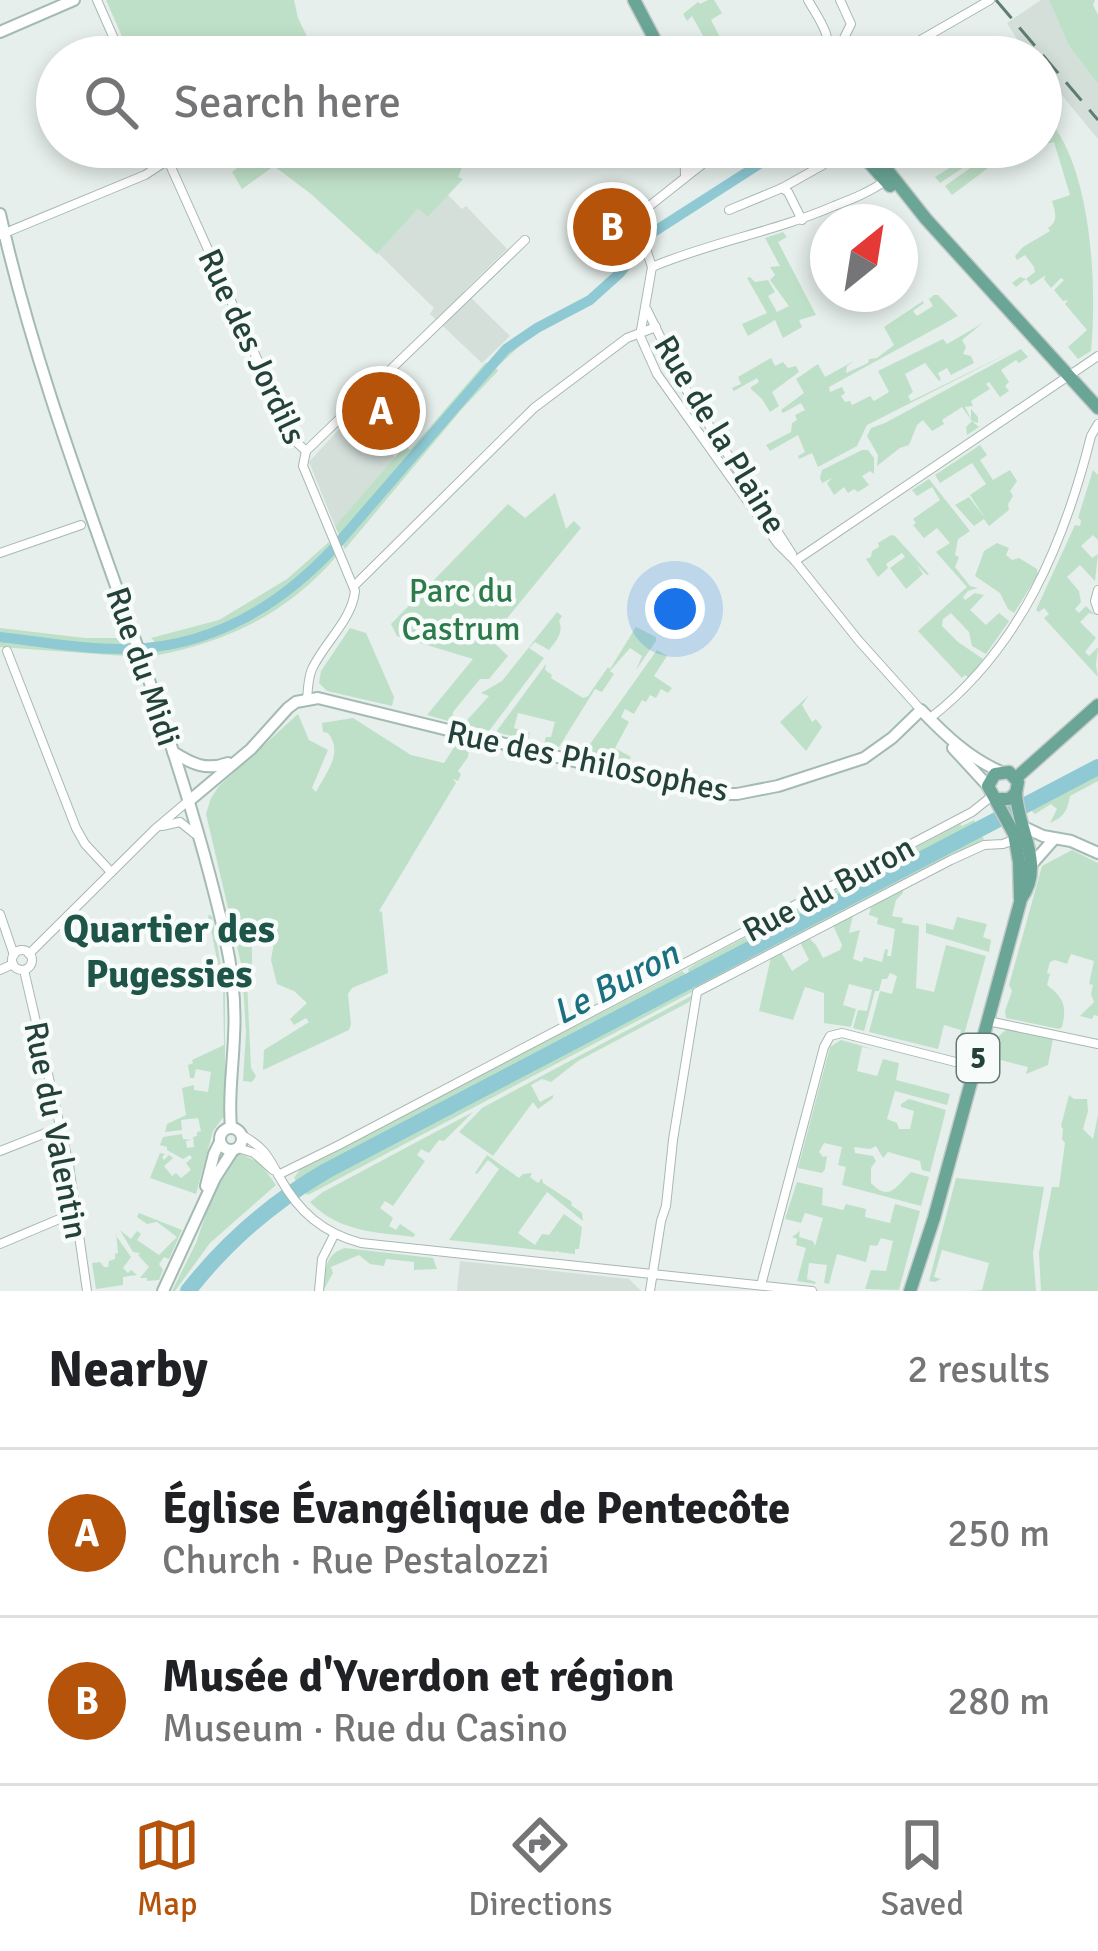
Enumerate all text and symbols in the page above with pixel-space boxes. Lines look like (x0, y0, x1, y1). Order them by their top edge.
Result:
search box (36, 36, 1062, 168)
icon: search (78, 69, 144, 135)
text: Search here (174, 75, 401, 130)
pin: B (573, 182, 651, 272)
north arrow (810, 204, 918, 312)
street label: Rue des Jordils (189, 242, 315, 451)
street label: Rue de la Plaine (644, 328, 795, 542)
pin: A (342, 366, 420, 456)
park label: Parc du Castrum (402, 571, 520, 650)
your location (645, 579, 705, 639)
street label: Rue du Midi (96, 582, 189, 751)
street label: Rue des Philosophes (443, 712, 732, 811)
street label: Rue du Buron (736, 827, 921, 952)
district label: Quartier des Pugessies (63, 905, 275, 998)
water label: Le Buron (545, 931, 688, 1035)
street label: Rue du Valentin (14, 1018, 97, 1243)
road number: 5 (957, 1034, 999, 1082)
text: Nearby (48, 1338, 208, 1401)
text: 2 results (907, 1345, 1050, 1393)
text: Église Évangélique de Pentecôte (162, 1481, 790, 1536)
text: A (75, 1509, 99, 1557)
text: 250 m (947, 1509, 1050, 1557)
text: Church · Rue Pestalozzi (162, 1536, 549, 1584)
text: Musée d'Yverdon et région (162, 1649, 674, 1704)
text: B (75, 1677, 99, 1725)
text: 280 m (947, 1677, 1050, 1725)
text: Museum · Rue du Casino (162, 1704, 568, 1752)
tab: Map (134, 1812, 200, 1925)
tab: Directions (468, 1812, 613, 1925)
tab: Saved (881, 1812, 964, 1925)

